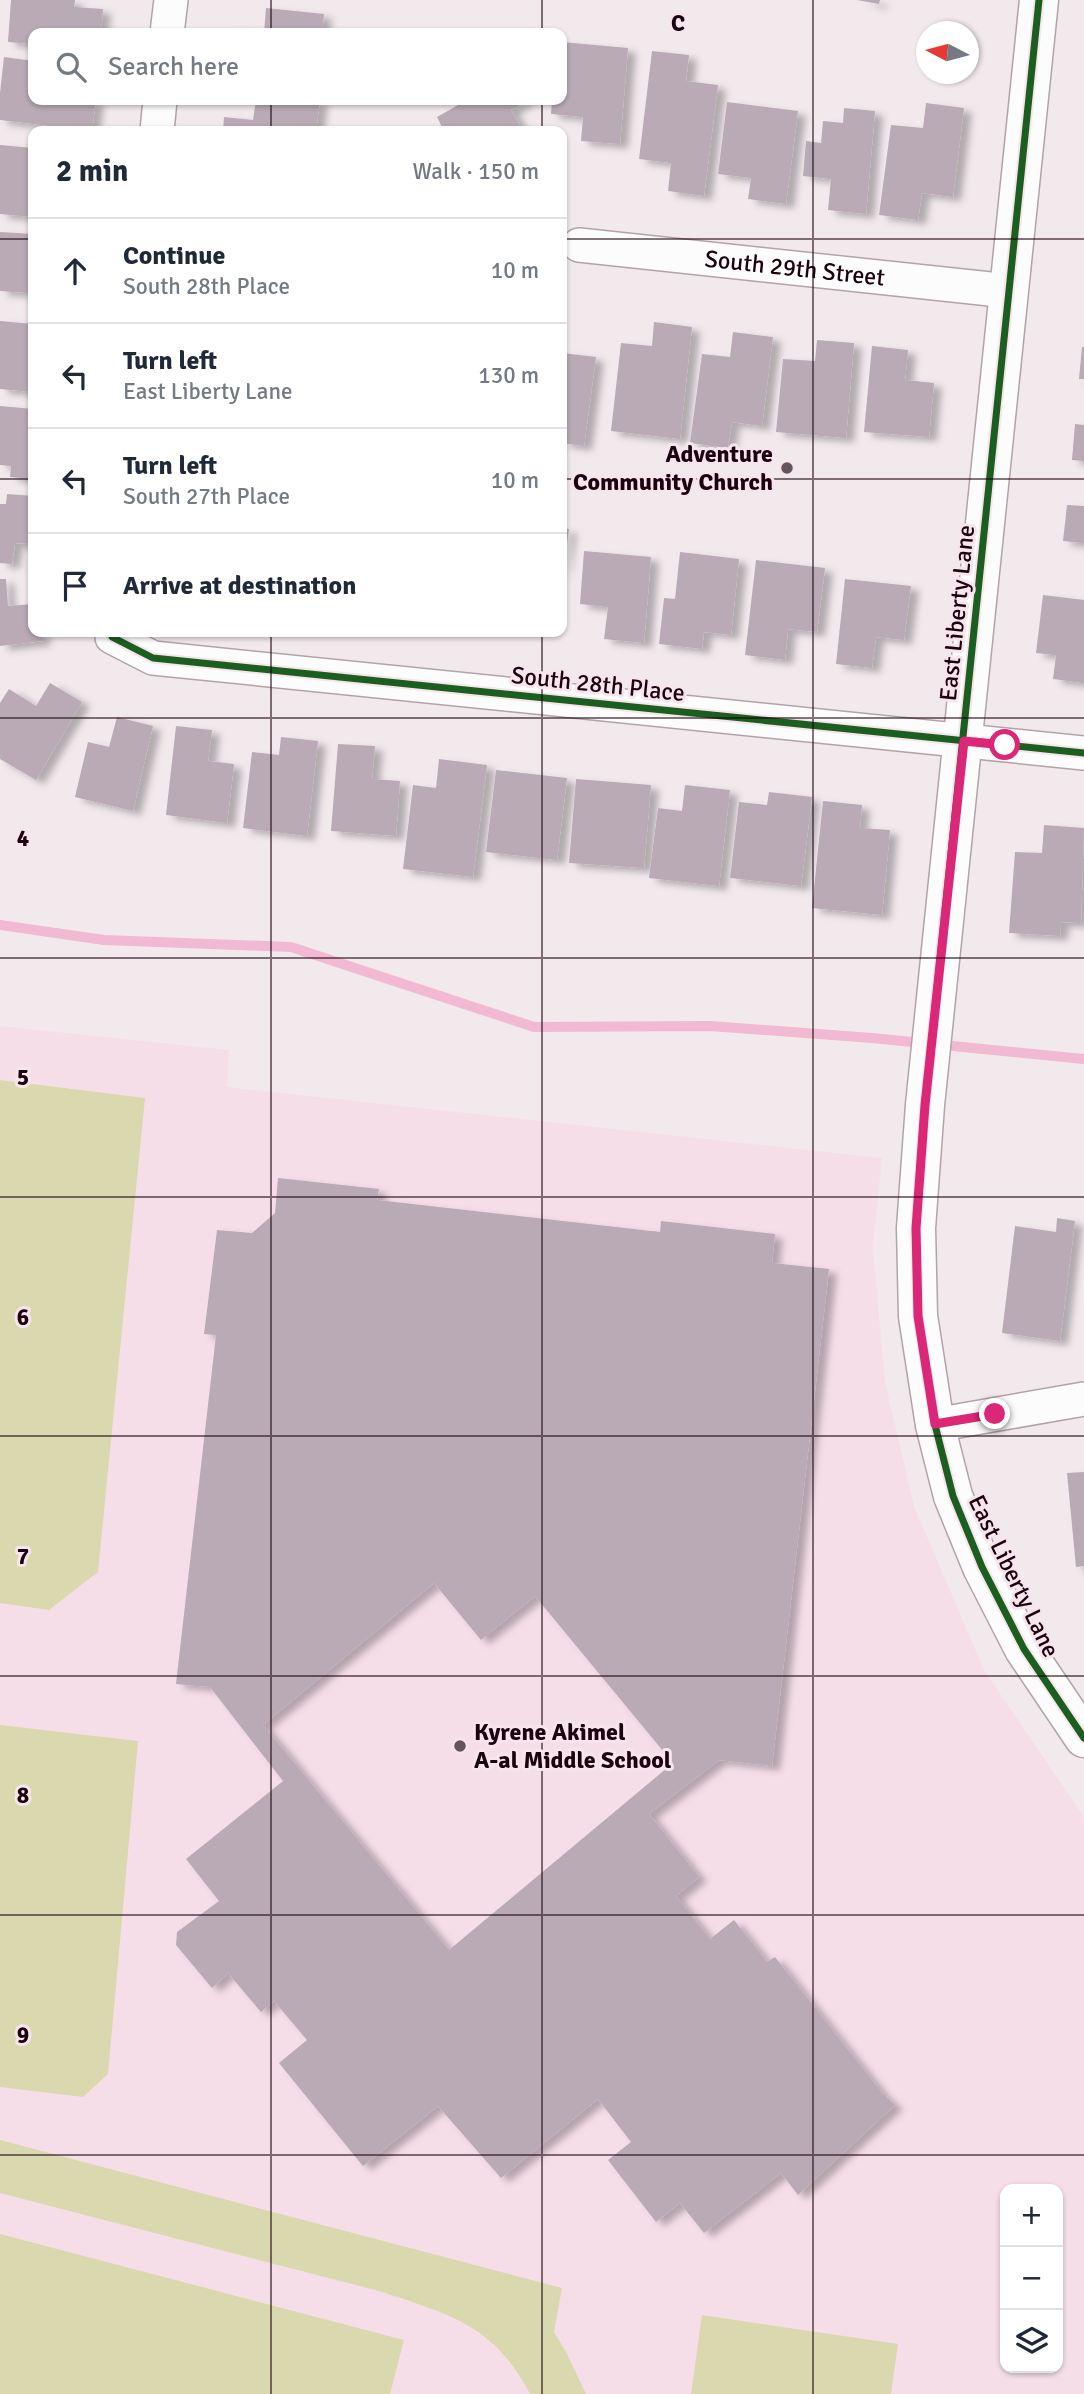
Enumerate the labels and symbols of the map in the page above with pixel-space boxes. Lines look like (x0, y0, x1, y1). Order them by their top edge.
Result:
text: C (671, 9, 685, 38)
north arrow (916, 21, 979, 84)
street label: South 29th Street (703, 244, 886, 293)
place label: Adventure Community Church (573, 439, 773, 497)
marker: Adventure Community Church (779, 460, 795, 476)
street label: East Liberty Lane (933, 523, 981, 703)
street label: South 28th Place (510, 660, 686, 708)
route start (989, 729, 1020, 760)
text: 4 (17, 824, 29, 853)
text: 5 (17, 1063, 29, 1092)
text: 6 (17, 1303, 29, 1332)
route end (979, 1398, 1010, 1429)
street label: East Liberty Lane (962, 1490, 1066, 1662)
text: 7 (17, 1542, 29, 1571)
place label: Kyrene Akimel A-al Middle School (474, 1717, 672, 1775)
marker: Kyrene Akimel A-al Middle School (452, 1738, 468, 1754)
text: 8 (17, 1781, 29, 1810)
text: 9 (17, 2021, 29, 2050)

